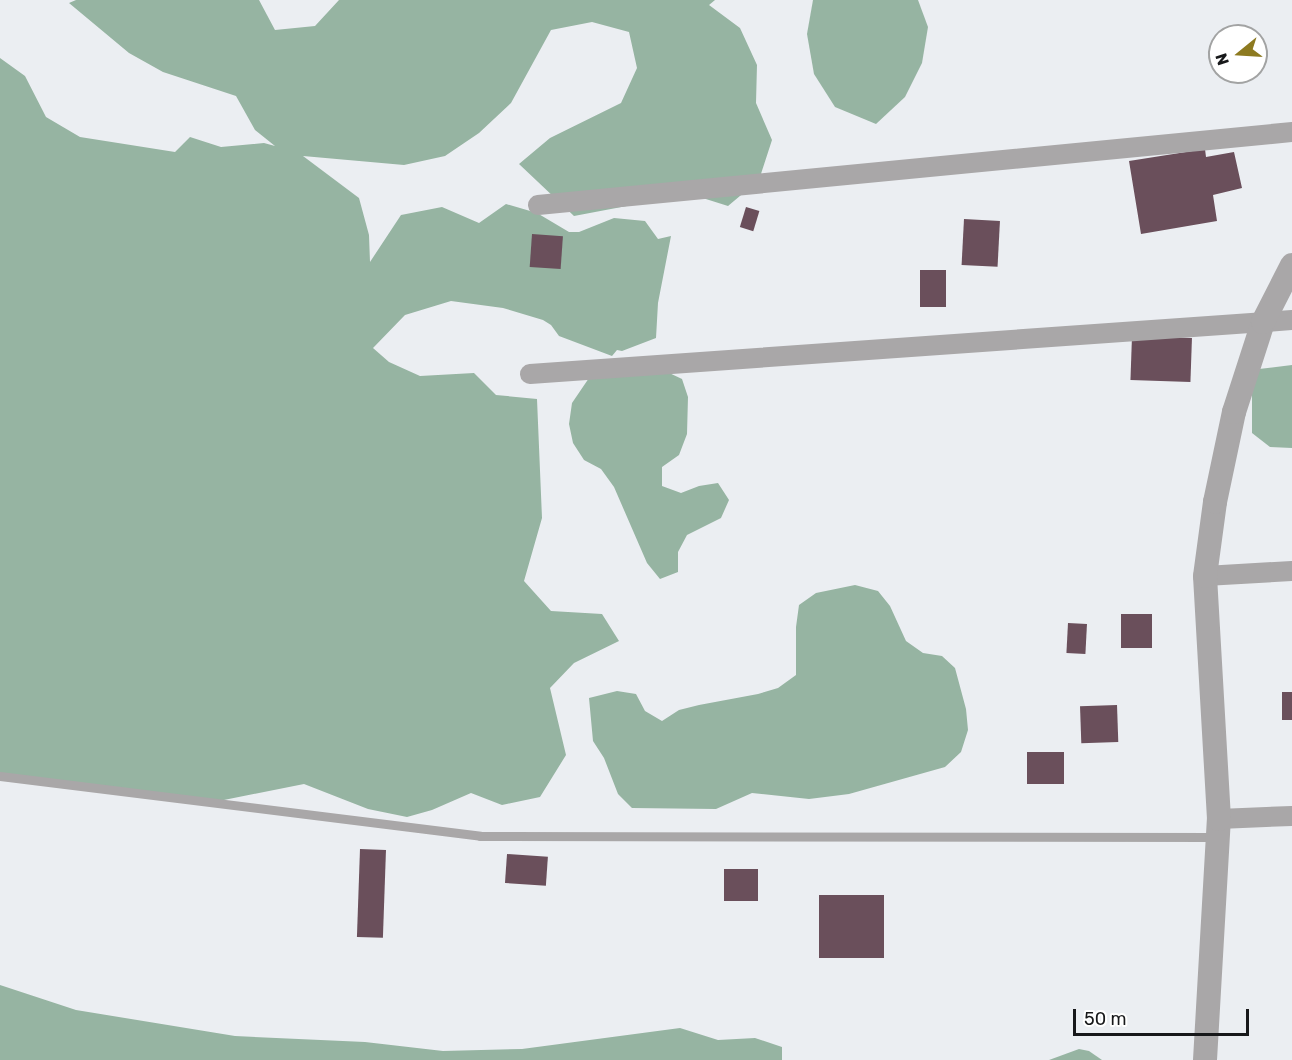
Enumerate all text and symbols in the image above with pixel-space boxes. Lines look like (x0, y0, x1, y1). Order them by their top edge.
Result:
north arrow (1208, 24, 1268, 84)
text: N (1211, 51, 1233, 68)
scale bar (1076, 997, 1252, 1035)
text: 50 m (1084, 1008, 1127, 1030)

